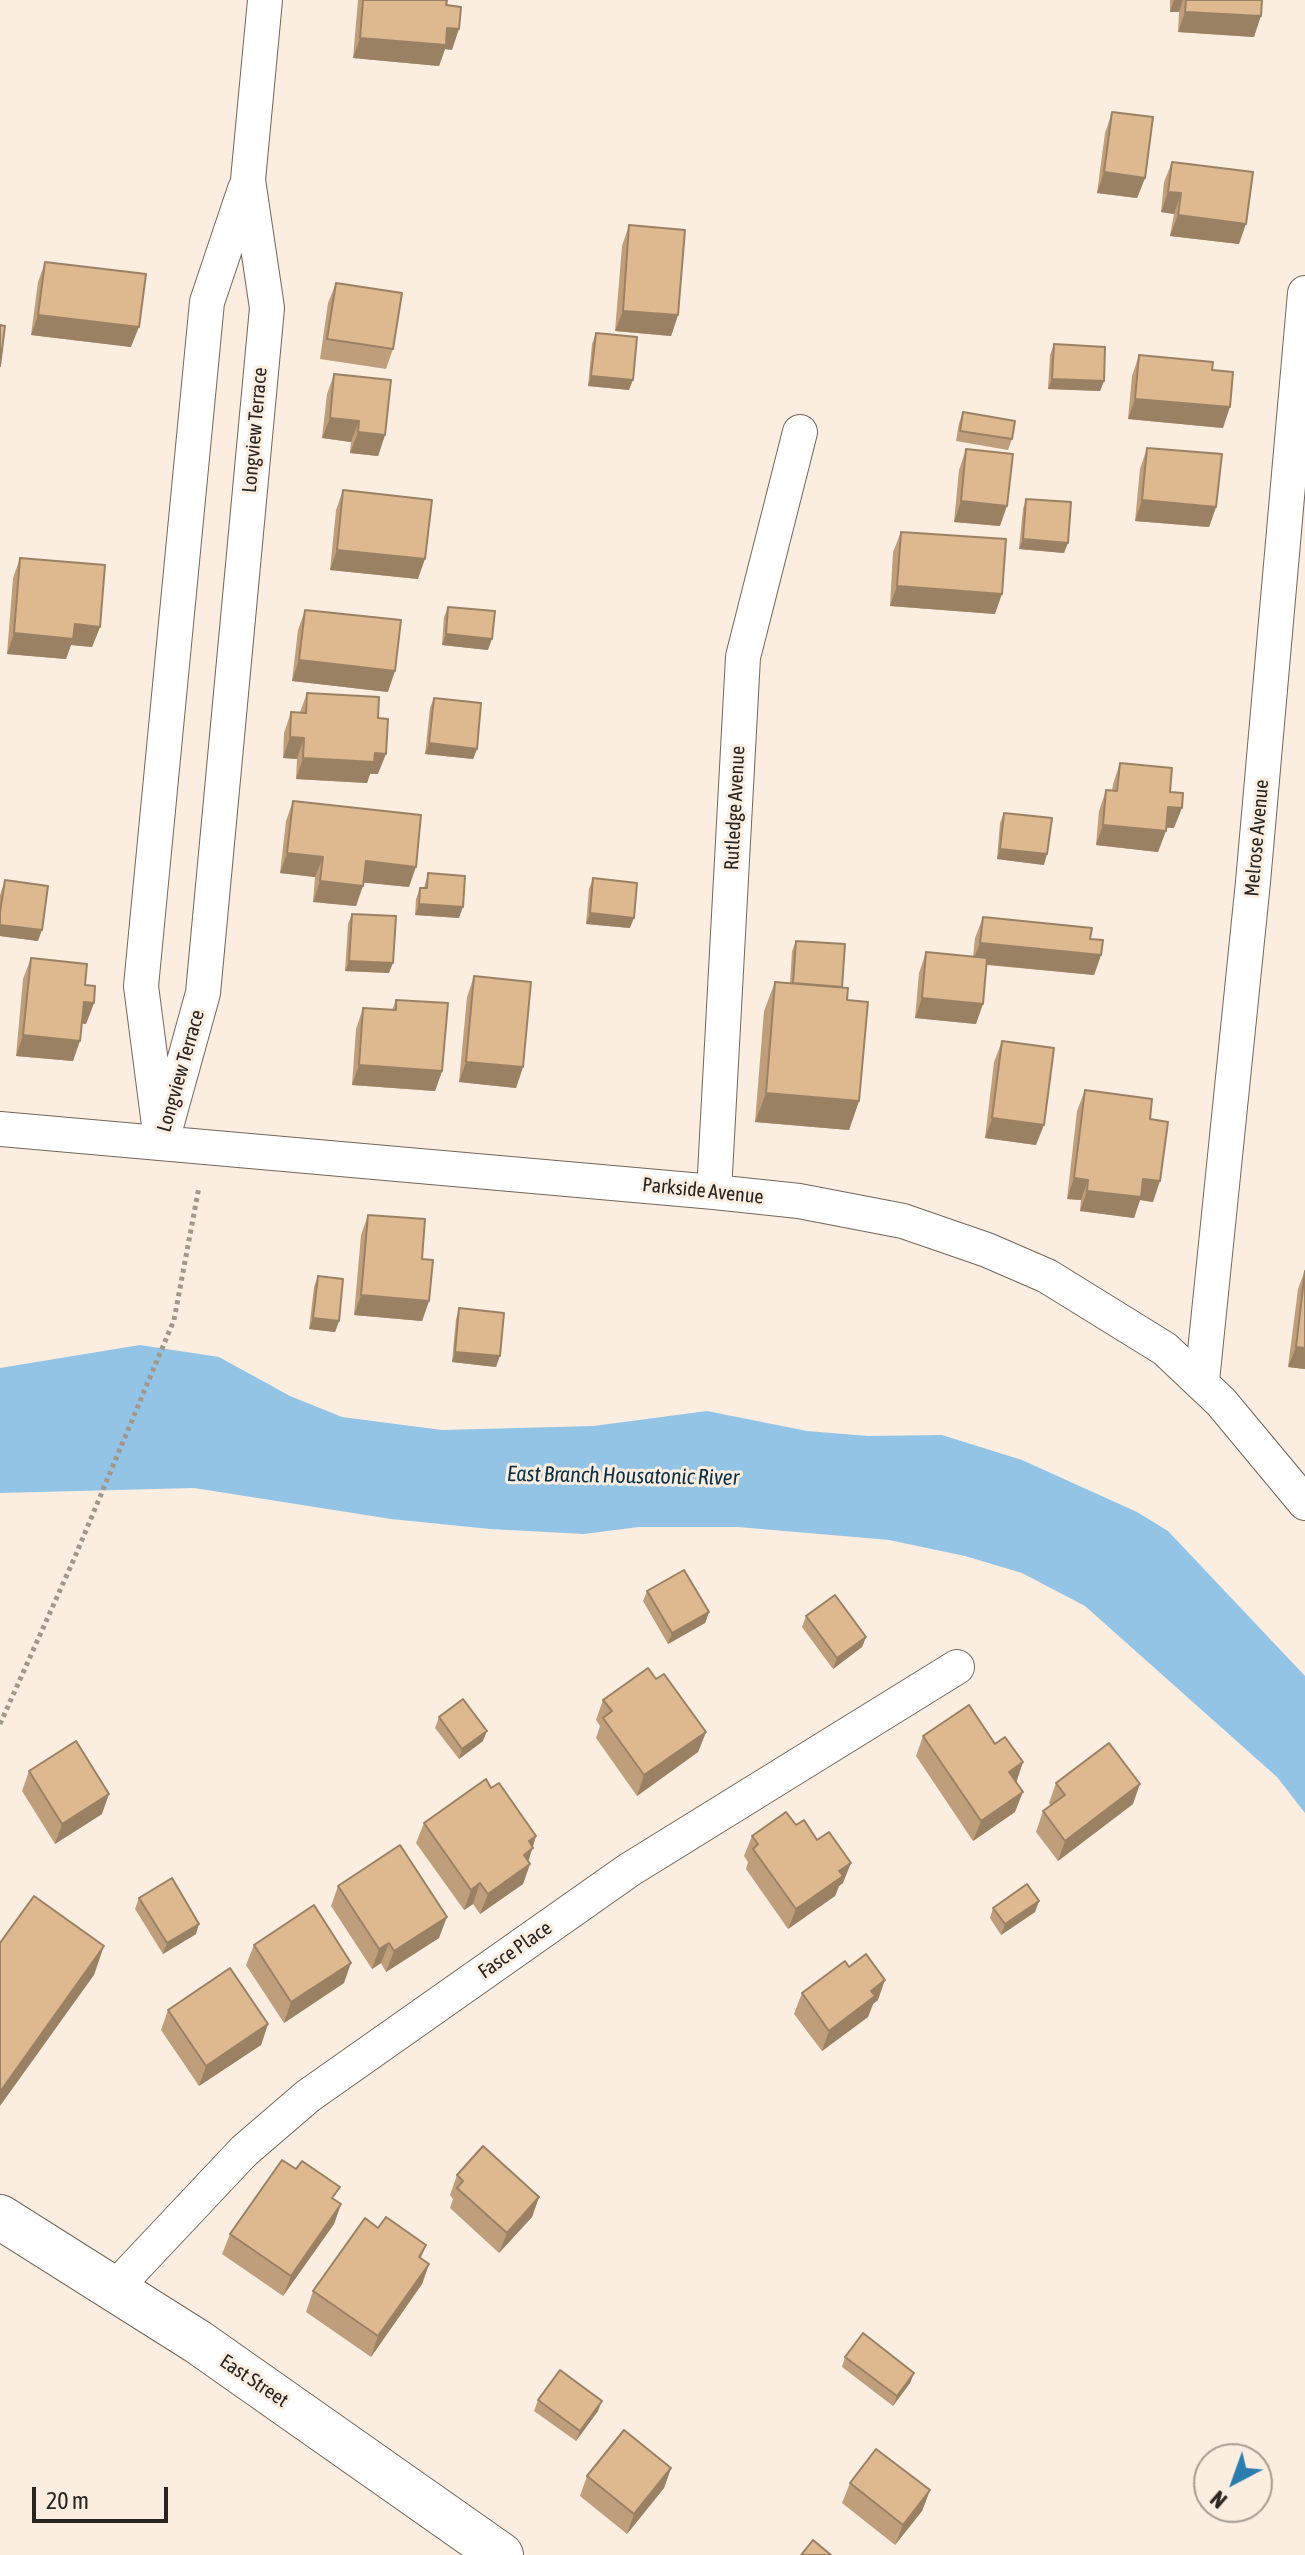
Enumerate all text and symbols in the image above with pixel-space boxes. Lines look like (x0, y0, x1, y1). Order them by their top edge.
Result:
street label: Longview Terrace (238, 366, 272, 494)
street label: Rutledge Avenue (720, 745, 750, 871)
street label: Melrose Avenue (1240, 779, 1274, 897)
street label: Longview Terrace (152, 1007, 210, 1135)
street label: Parkside Avenue (641, 1173, 765, 1209)
water label: East Branch Housatonic River (507, 1461, 739, 1491)
street label: Fasce Place (474, 1916, 556, 1984)
street label: East Street (215, 2349, 293, 2413)
north arrow (1193, 2443, 1273, 2523)
scale bar (36, 2471, 172, 2521)
text: N (1205, 2486, 1232, 2514)
text: 20 m (46, 2487, 89, 2514)

